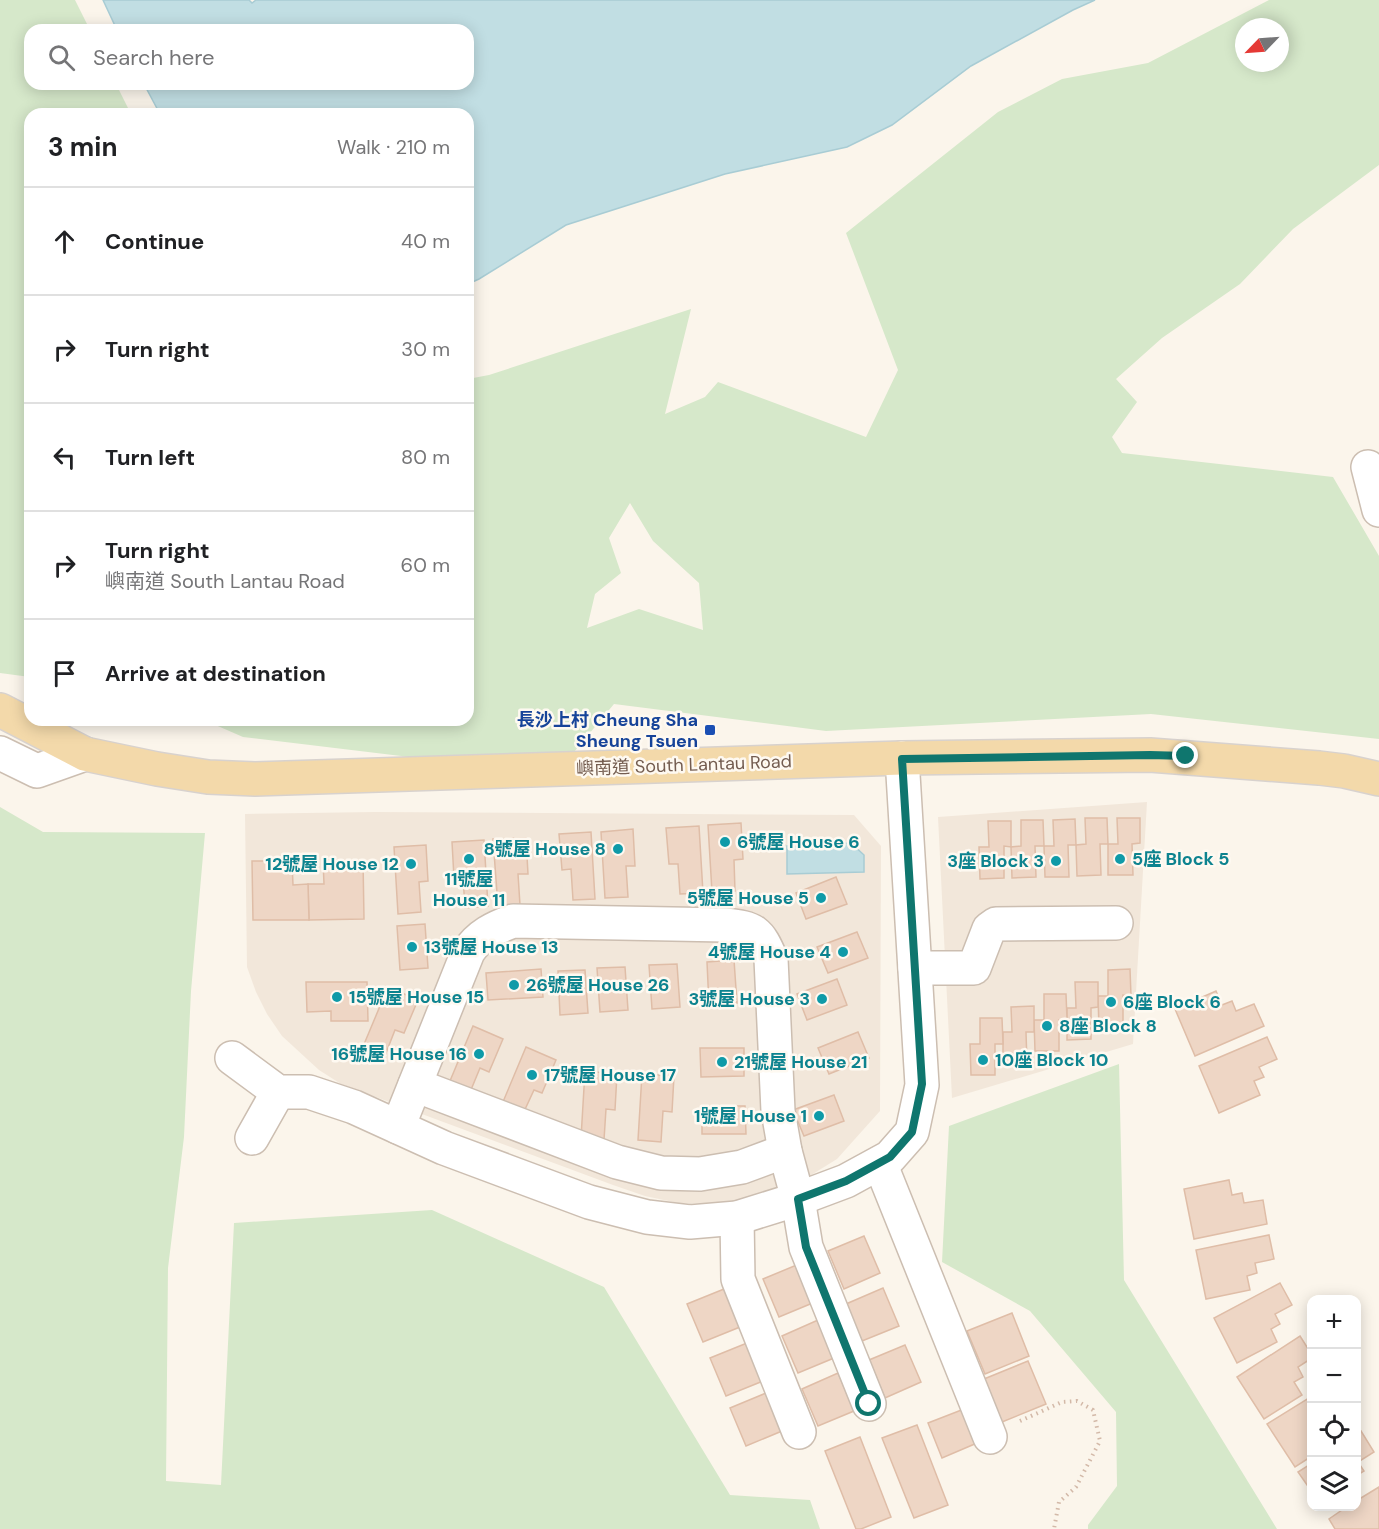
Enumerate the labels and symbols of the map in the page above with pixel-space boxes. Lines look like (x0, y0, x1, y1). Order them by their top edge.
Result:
north arrow (1235, 18, 1289, 72)
place label: 長沙上村 Cheung Sha Sheung Tsuen (517, 708, 698, 753)
marker: 長沙上村 Cheung Sha Sheung Tsuen (703, 723, 717, 737)
route end (1172, 742, 1198, 768)
street label: 嶼南道 South Lantau Road (576, 749, 792, 781)
place label: 6號屋 House 6 (737, 830, 860, 854)
marker: 6號屋 House 6 (718, 835, 732, 849)
place label: 8號屋 House 8 (483, 837, 606, 861)
marker: 8號屋 House 8 (611, 842, 625, 856)
place label: 5座 Block 5 (1132, 847, 1229, 871)
place label: 3座 Block 3 (947, 849, 1044, 873)
place label: 12號屋 House 12 (265, 852, 399, 876)
marker: 11號屋 House 11 (462, 852, 476, 866)
marker: 5座 Block 5 (1113, 852, 1127, 866)
marker: 3座 Block 3 (1049, 854, 1063, 868)
marker: 12號屋 House 12 (404, 857, 418, 871)
place label: 11號屋 House 11 (433, 867, 505, 912)
place label: 5號屋 House 5 (687, 886, 809, 910)
marker: 5號屋 House 5 (814, 891, 828, 905)
place label: 13號屋 House 13 (424, 935, 559, 959)
marker: 13號屋 House 13 (405, 940, 419, 954)
place label: 4號屋 House 4 (708, 940, 831, 964)
marker: 4號屋 House 4 (836, 945, 850, 959)
place label: 26號屋 House 26 (526, 973, 669, 997)
marker: 26號屋 House 26 (507, 978, 521, 992)
place label: 15號屋 House 15 (349, 985, 484, 1009)
place label: 3號屋 House 3 (689, 987, 810, 1011)
marker: 15號屋 House 15 (330, 990, 344, 1004)
place label: 6座 Block 6 (1123, 990, 1221, 1014)
marker: 3號屋 House 3 (815, 992, 829, 1006)
marker: 6座 Block 6 (1104, 995, 1118, 1009)
place label: 8座 Block 8 (1059, 1014, 1157, 1038)
marker: 8座 Block 8 (1040, 1019, 1054, 1033)
place label: 16號屋 House 16 (331, 1042, 467, 1066)
marker: 16號屋 House 16 (472, 1047, 486, 1061)
place label: 10座 Block 10 (995, 1048, 1109, 1072)
place label: 21號屋 House 21 (734, 1050, 868, 1074)
marker: 10座 Block 10 (976, 1053, 990, 1067)
marker: 21號屋 House 21 (715, 1055, 729, 1069)
place label: 17號屋 House 17 (544, 1063, 677, 1087)
marker: 17號屋 House 17 (525, 1068, 539, 1082)
place label: 1號屋 House 1 (694, 1104, 807, 1128)
marker: 1號屋 House 1 (812, 1109, 826, 1123)
route start (855, 1390, 881, 1416)

